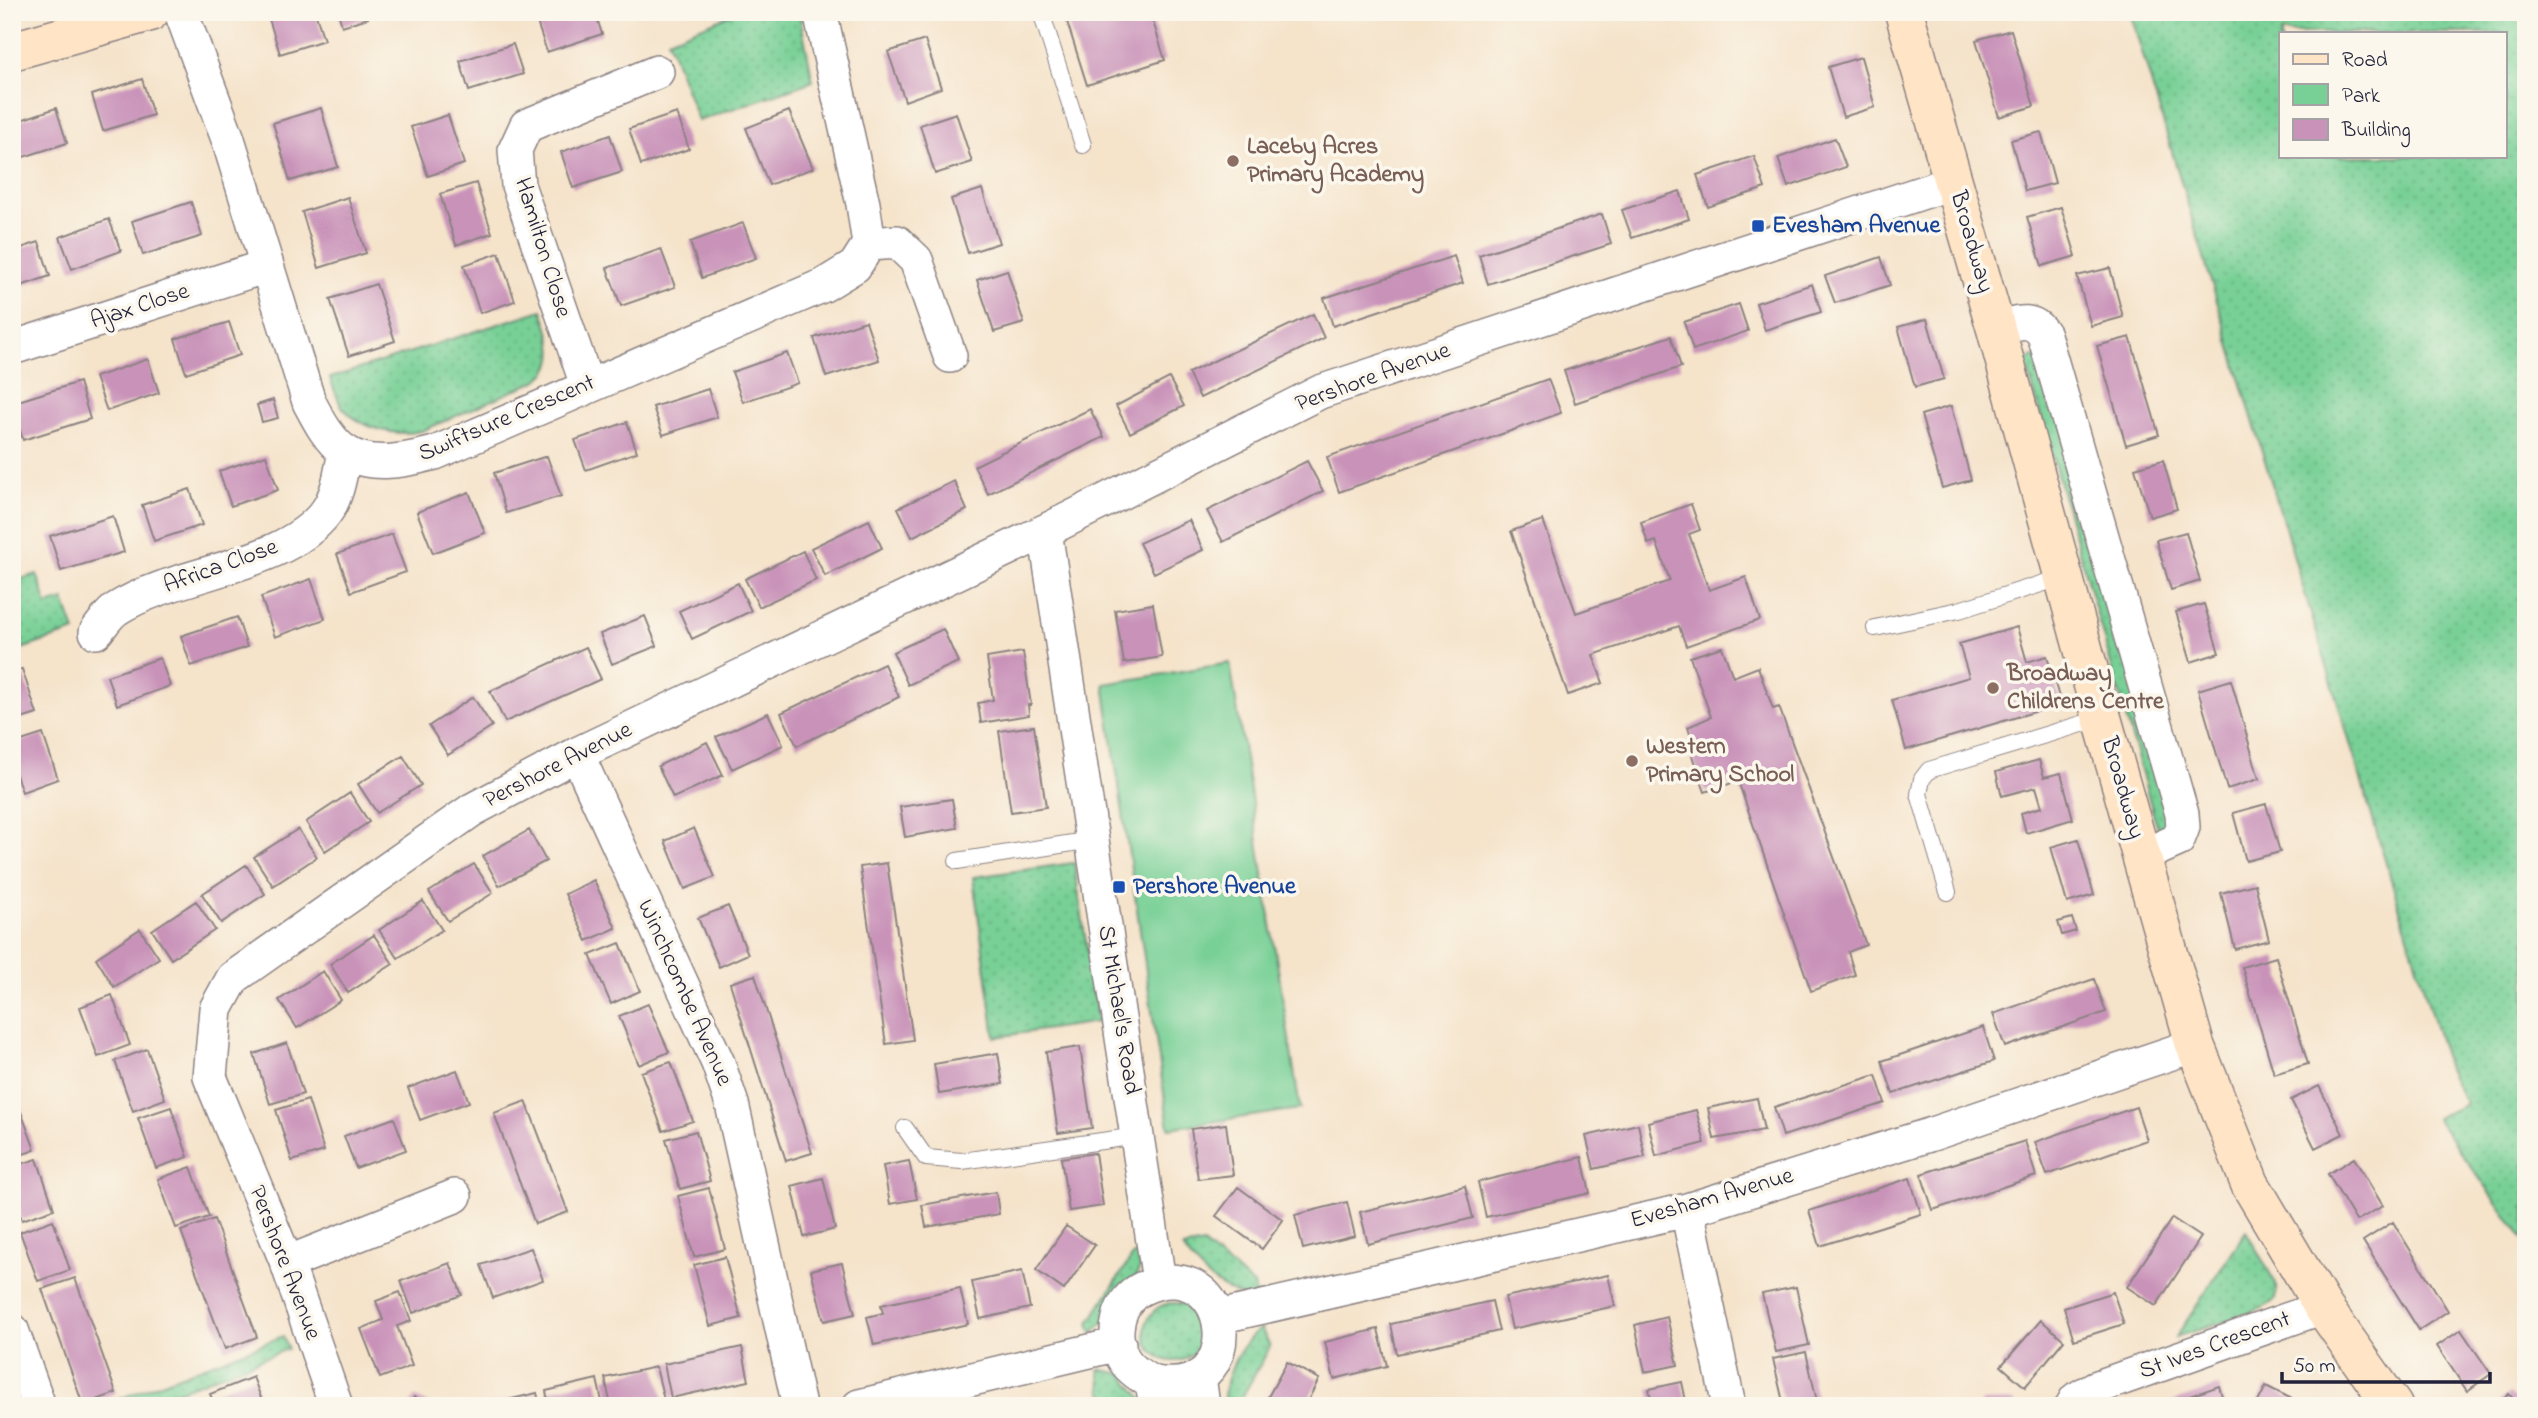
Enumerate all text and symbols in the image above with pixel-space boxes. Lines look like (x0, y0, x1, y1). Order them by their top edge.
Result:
legend (2279, 32, 2506, 158)
text: Road (2342, 46, 2388, 76)
text: Park (2342, 82, 2381, 112)
text: Building (2341, 116, 2411, 148)
place label: Laceby Acres Primary Academy (1247, 130, 1424, 194)
marker: Laceby Acres Primary Academy (1225, 153, 1241, 169)
street label: Hamilton Close (504, 174, 580, 323)
street label: Broadway (1939, 186, 2002, 297)
place label: Evesham Avenue (1772, 209, 1941, 244)
marker: Evesham Avenue (1750, 218, 1766, 234)
street label: Ajax Close (86, 275, 194, 339)
street label: Pershore Avenue (1291, 334, 1456, 422)
street label: Swiftsure Crescent (413, 366, 601, 472)
street label: Africa Close (159, 530, 283, 604)
place label: Broadway Childrens Centre (2006, 657, 2165, 720)
marker: Broadway Childrens Centre (1985, 680, 2001, 696)
street label: Pershore Avenue (478, 713, 639, 819)
place label: Western Primary School (1646, 730, 1794, 794)
street label: Broadway (2090, 732, 2153, 843)
marker: Western Primary School (1624, 753, 1640, 769)
place label: Pershore Avenue (1133, 870, 1297, 905)
marker: Pershore Avenue (1111, 879, 1127, 895)
street label: Winchcombe Avenue (627, 894, 741, 1092)
street label: St Michael's Road (1087, 923, 1149, 1098)
street label: Evesham Avenue (1626, 1159, 1798, 1239)
street label: Pershore Avenue (239, 1181, 330, 1345)
street label: St Ives Crescent (2134, 1302, 2296, 1390)
scale bar (2282, 1341, 2491, 1385)
text: 50 m (2293, 1352, 2336, 1382)

